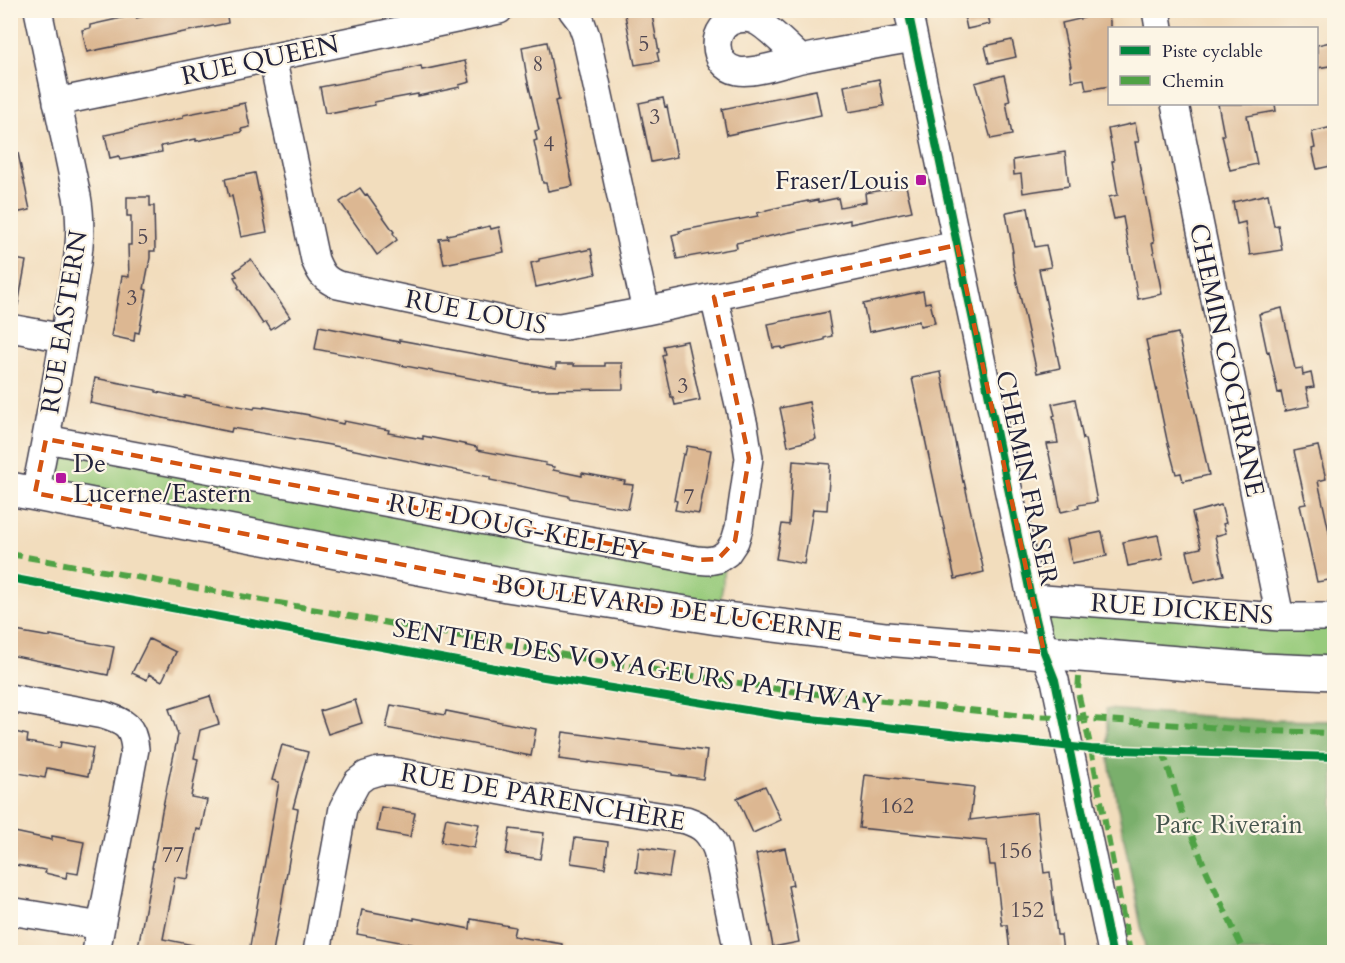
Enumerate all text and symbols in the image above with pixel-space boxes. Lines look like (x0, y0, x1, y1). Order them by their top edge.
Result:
street label: RUE QUEEN (178, 26, 342, 94)
legend (1108, 27, 1318, 105)
house number: 5 (638, 29, 650, 59)
text: Piste cyclable (1162, 39, 1263, 64)
house number: 8 (532, 49, 544, 79)
text: Chemin (1162, 69, 1225, 94)
house number: 3 (649, 102, 661, 132)
house number: 4 (543, 129, 555, 159)
place label: Fraser/Louis (775, 163, 909, 198)
marker: Fraser/Louis (914, 173, 928, 187)
street label: CHEMIN COCHRANE (1181, 220, 1273, 500)
house number: 5 (137, 222, 149, 252)
street label: RUE EASTERN (32, 228, 96, 416)
street label: RUE LOUIS (402, 281, 550, 343)
house number: 3 (126, 283, 138, 313)
street label: CHEMIN FRASER (987, 367, 1067, 589)
house number: 3 (677, 371, 689, 401)
place label: De Lucerne/Eastern (73, 446, 252, 511)
marker: De Lucerne/Eastern (54, 471, 68, 485)
house number: 7 (683, 482, 695, 512)
street label: RUE DOUG-KELLEY (385, 485, 649, 569)
street label: BOULEVARD DE LUCERNE (493, 566, 845, 650)
street label: RUE DICKENS (1090, 585, 1274, 633)
street label: SENTIER DES VOYAGEURS PATHWAY (390, 610, 884, 722)
street label: RUE DE PARENCHÈRE (398, 755, 688, 839)
house number: 162 (880, 791, 914, 821)
park label: Parc Riverain (1155, 807, 1303, 842)
house number: 156 (998, 836, 1032, 866)
house number: 77 (162, 840, 184, 870)
house number: 152 (1010, 895, 1044, 925)

